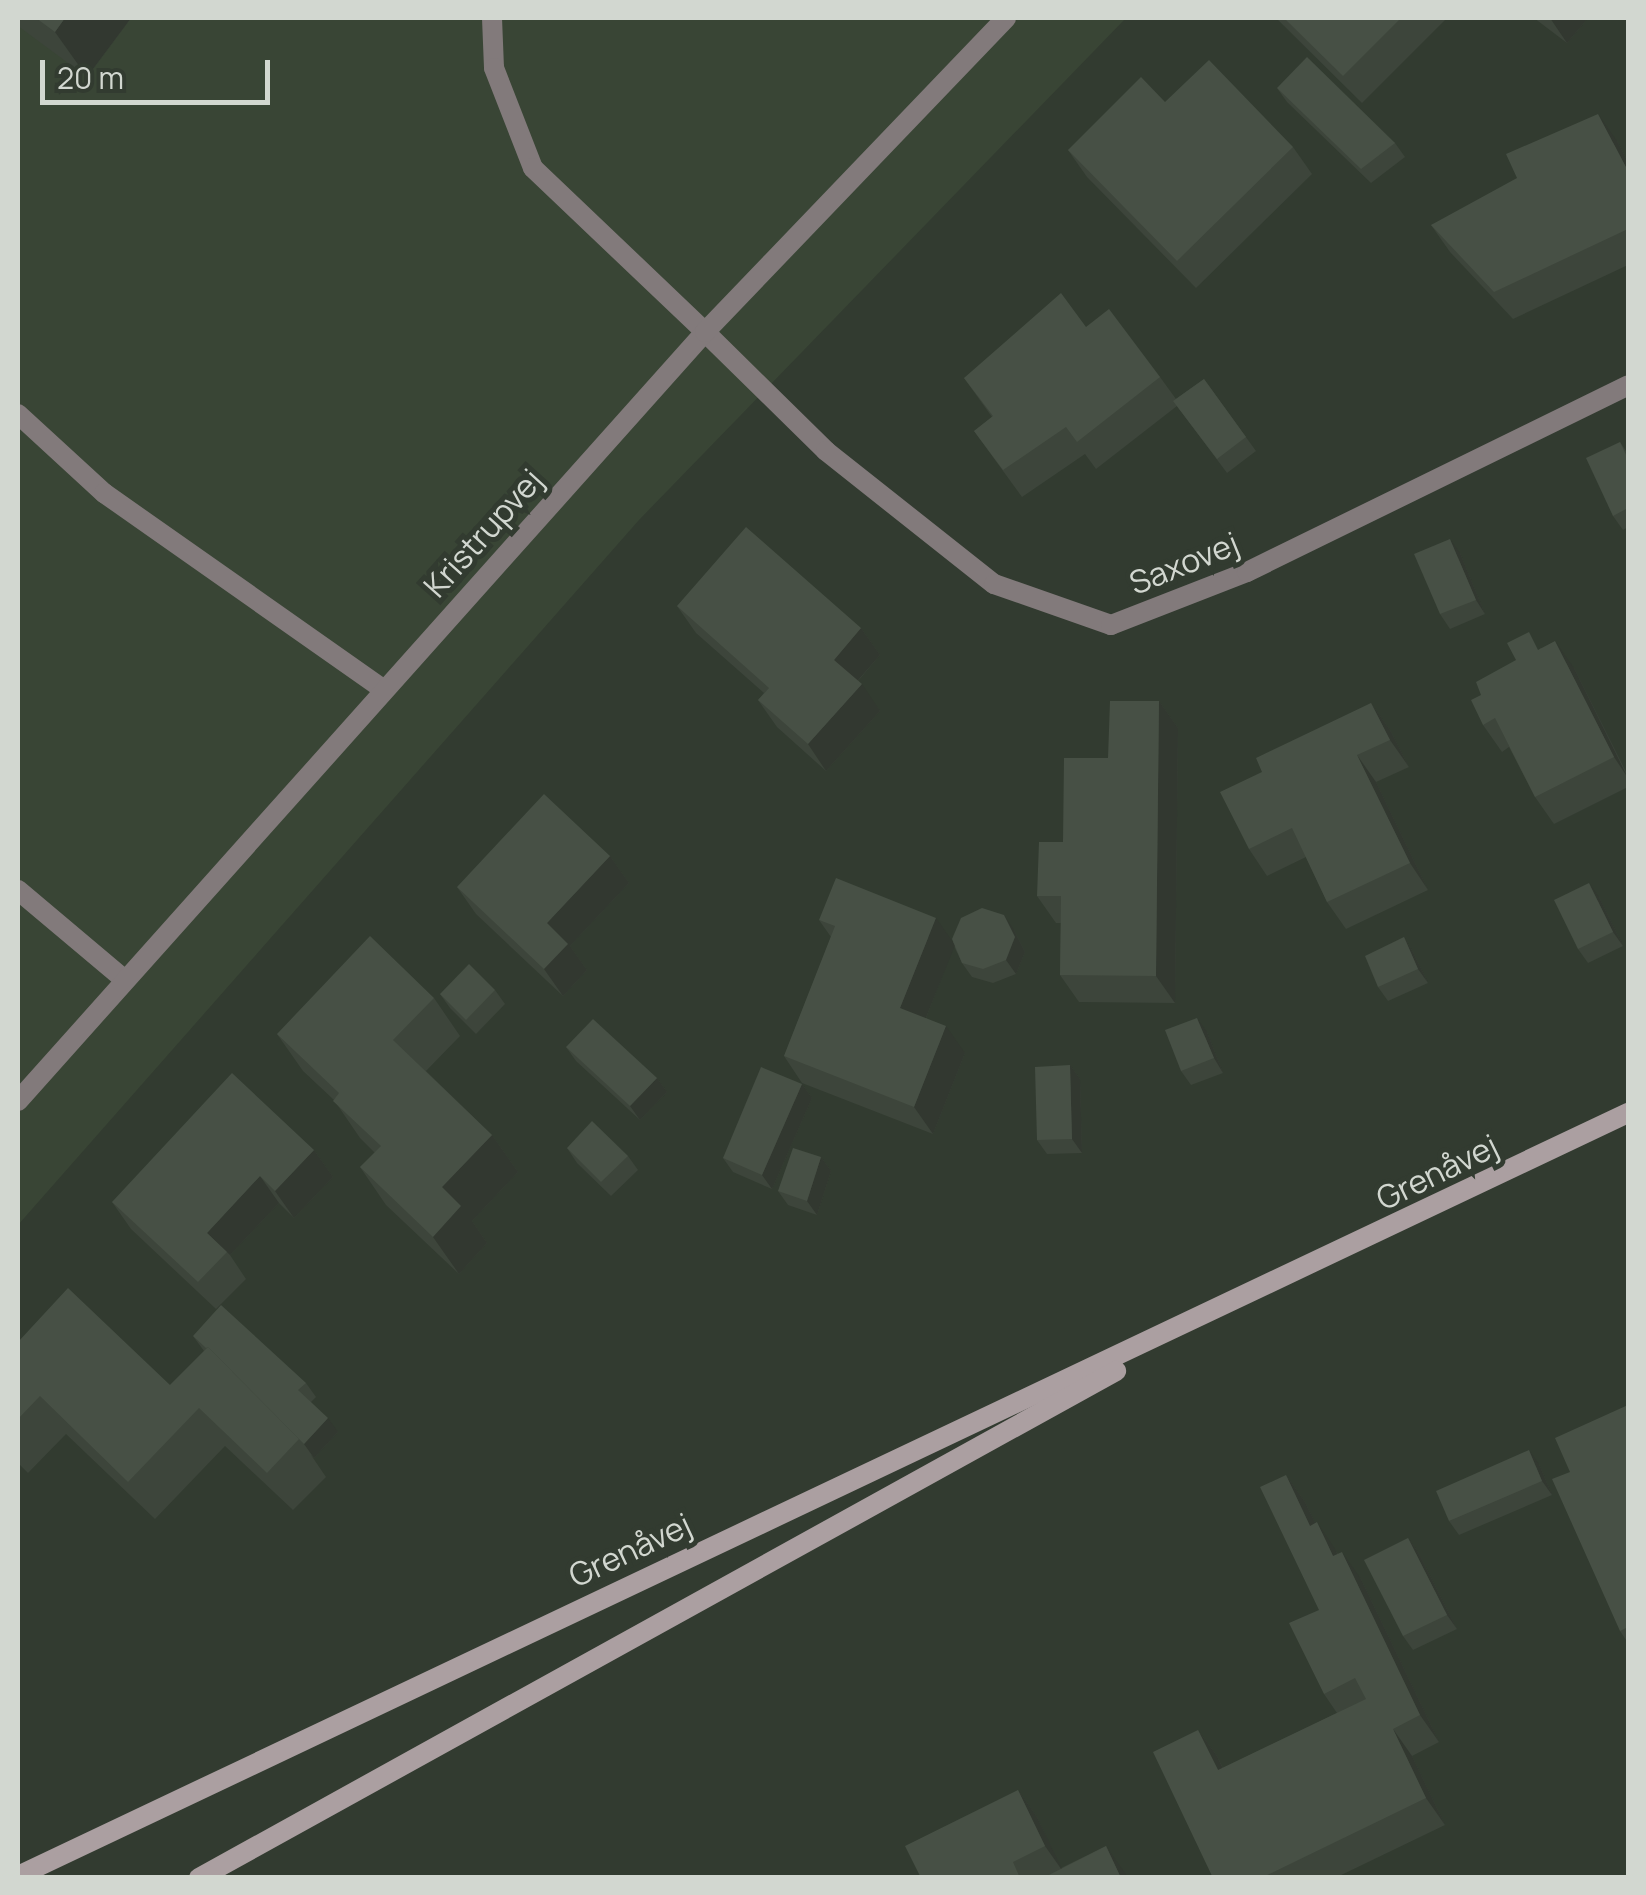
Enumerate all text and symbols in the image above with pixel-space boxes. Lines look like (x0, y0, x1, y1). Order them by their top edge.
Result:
scale bar (45, 40, 275, 102)
text: 20 m (57, 57, 124, 98)
street label: Kristrupvej (416, 461, 550, 605)
street label: Saxovej (1124, 524, 1244, 602)
street label: Grenåvej (1370, 1126, 1504, 1218)
street label: Grenåvej (563, 1505, 697, 1595)

